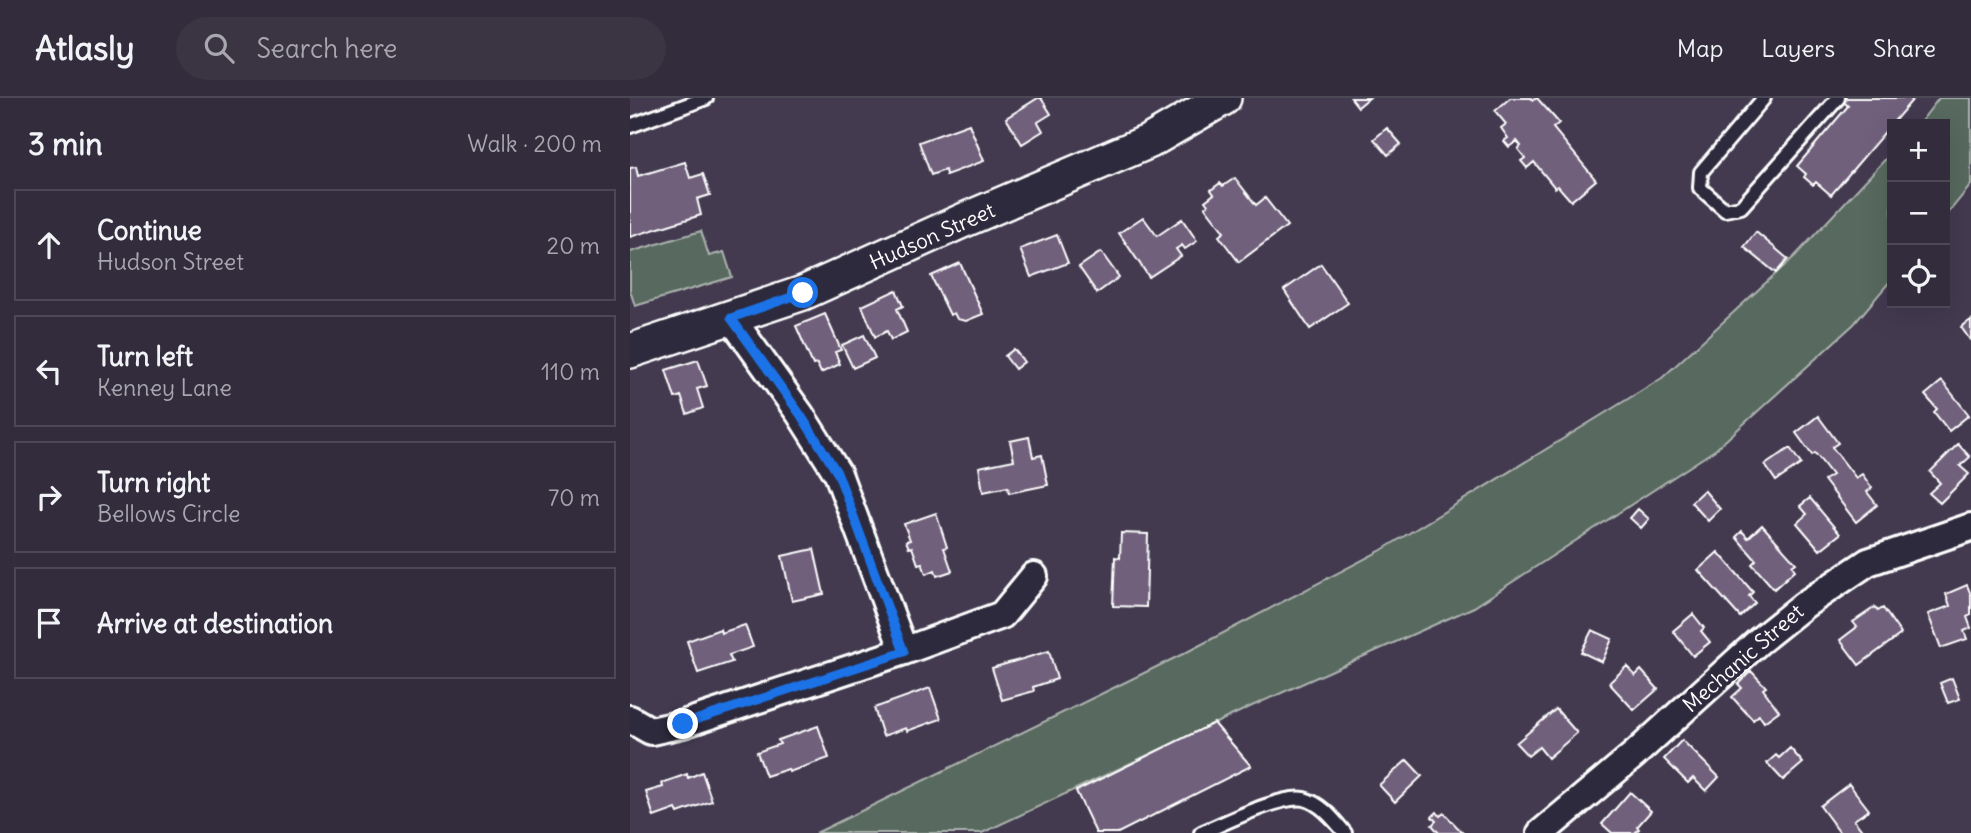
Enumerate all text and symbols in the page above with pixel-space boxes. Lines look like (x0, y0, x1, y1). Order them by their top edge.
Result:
search box (176, 17, 666, 80)
text: Atlasly (35, 27, 134, 69)
icon: search (200, 29, 238, 67)
text: Search here (256, 32, 397, 65)
text: Map (1677, 33, 1723, 63)
text: Layers (1761, 33, 1835, 63)
text: Share (1873, 33, 1936, 63)
map controls (1887, 119, 1950, 308)
button: + (1887, 119, 1950, 182)
text: 3 min (28, 125, 103, 163)
text: Walk · 200 m (467, 129, 602, 158)
button: − (1887, 182, 1950, 245)
street label: Hudson Street (865, 196, 999, 276)
text: Continue (97, 214, 202, 247)
icon: ahead (30, 226, 68, 264)
text: 20 m (547, 231, 600, 260)
button: locate (1887, 245, 1950, 308)
text: Hudson Street (97, 247, 244, 276)
route start (787, 277, 818, 308)
text: Turn left (97, 340, 193, 373)
icon: left (30, 352, 68, 390)
text: 110 m (541, 357, 600, 386)
text: Kenney Lane (97, 373, 232, 402)
text: Turn right (97, 466, 210, 499)
icon: right (30, 478, 68, 516)
text: 70 m (548, 483, 600, 512)
text: Bellows Circle (97, 499, 240, 528)
street label: Mechanic Street (1677, 598, 1809, 718)
icon: arrive (30, 604, 68, 642)
text: Arrive at destination (97, 607, 333, 640)
route end (667, 708, 698, 739)

